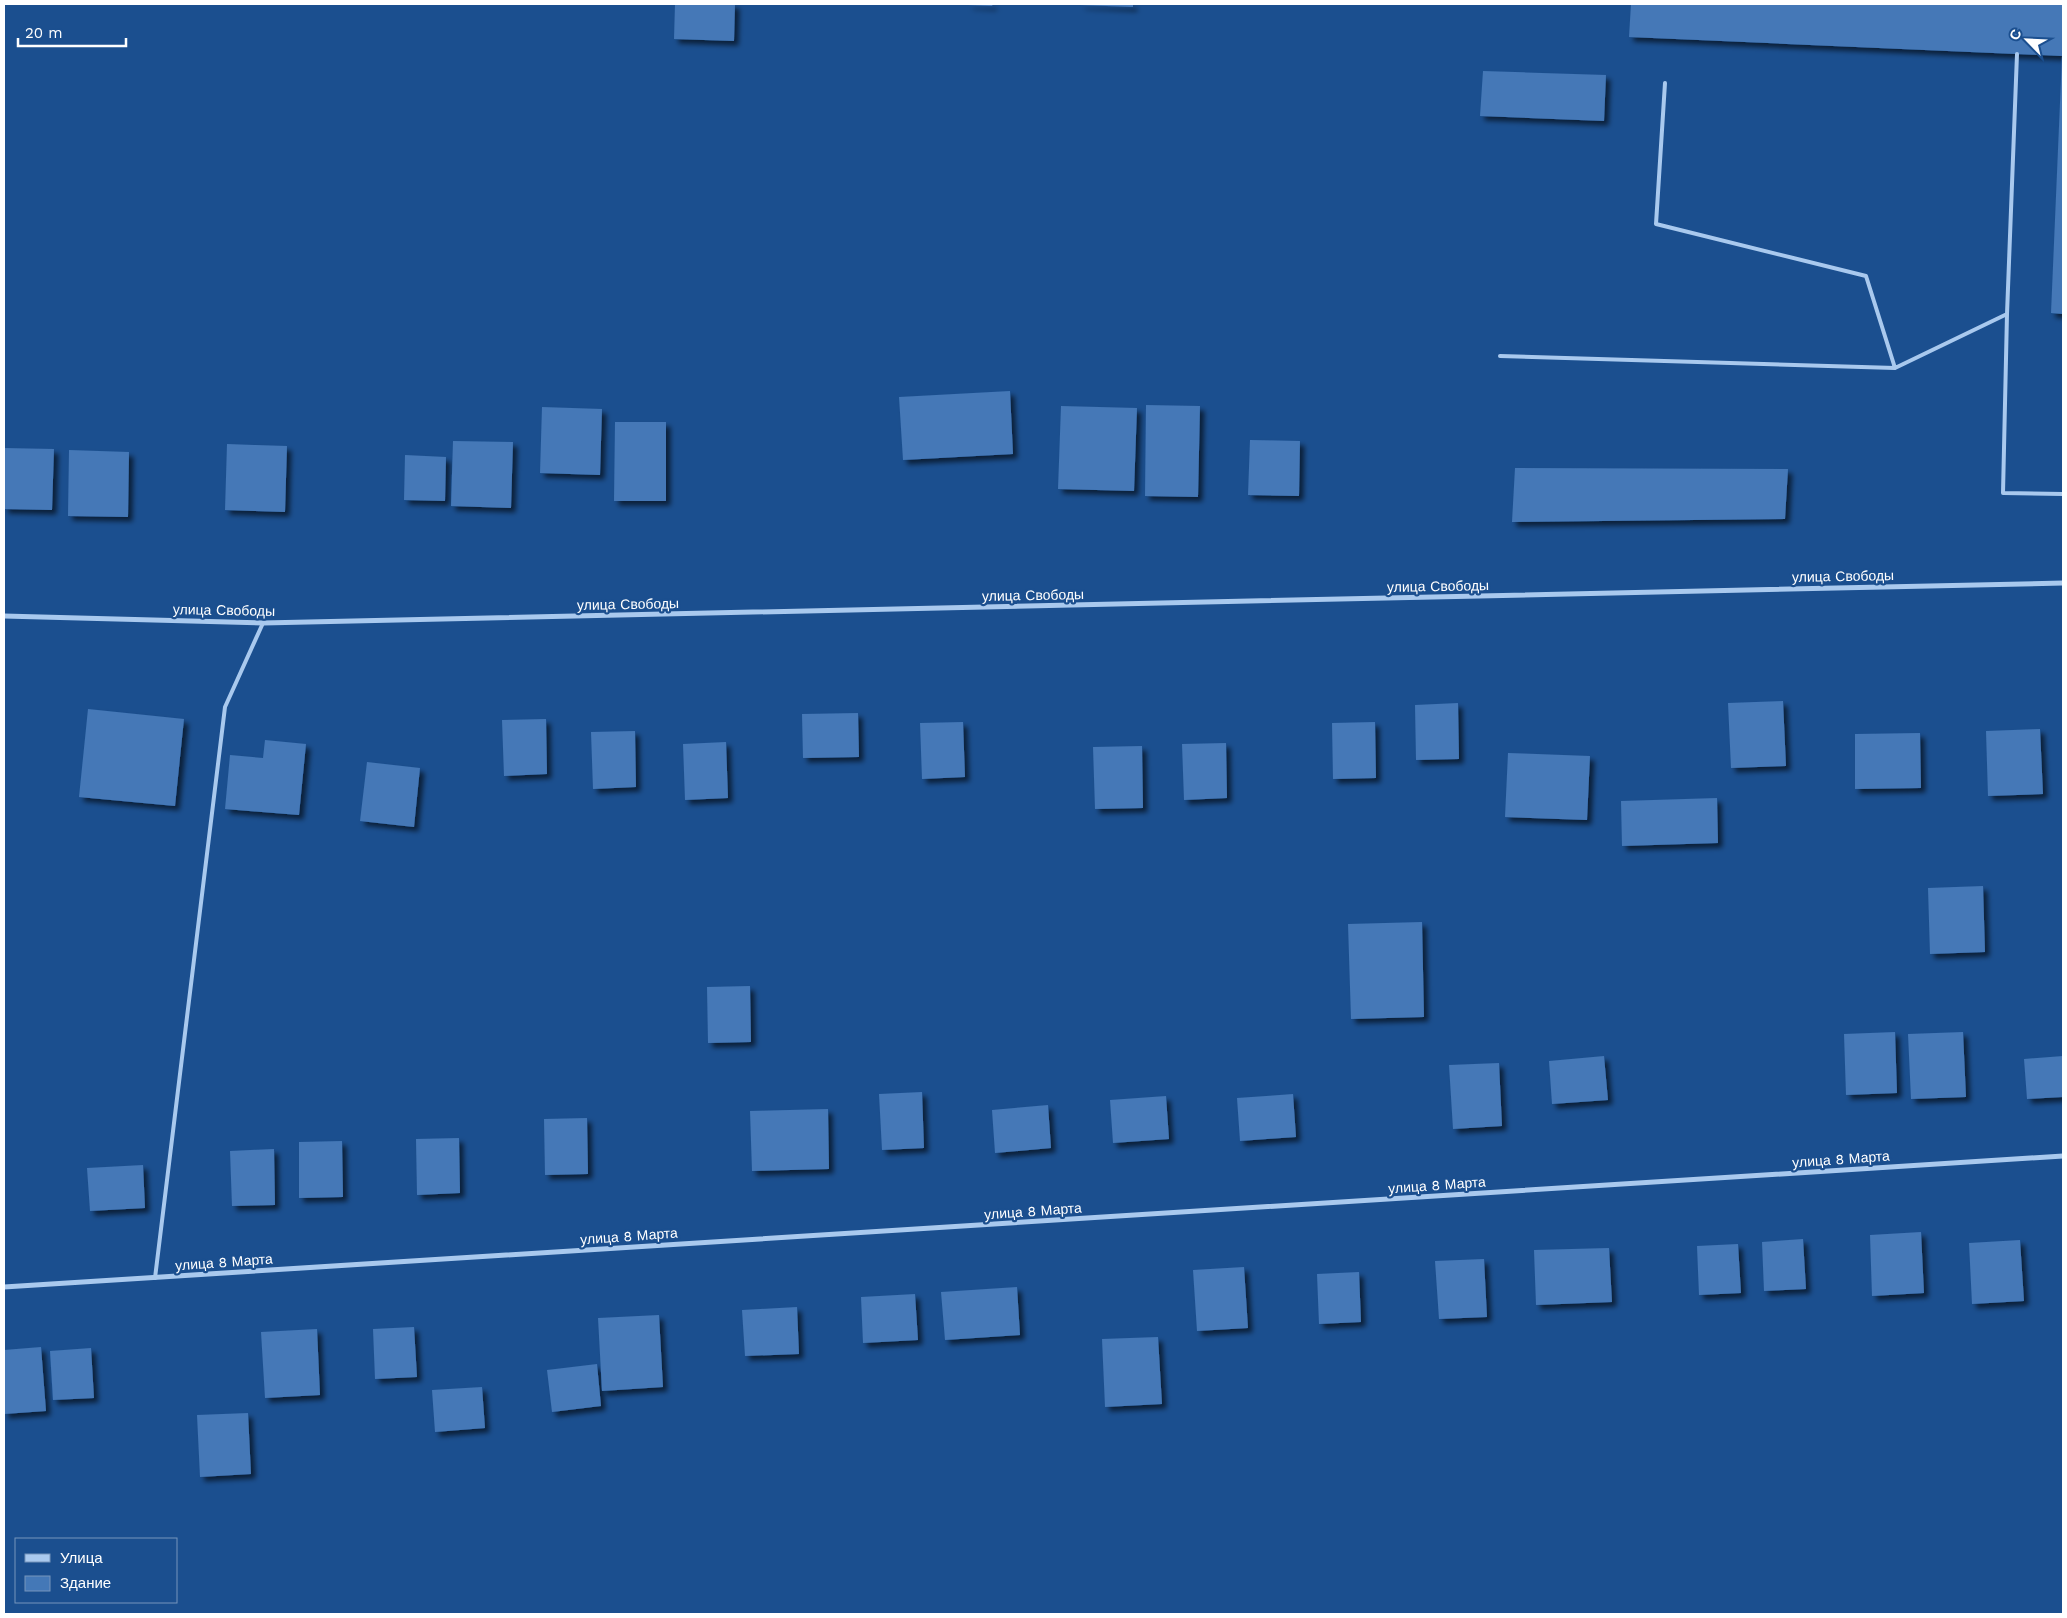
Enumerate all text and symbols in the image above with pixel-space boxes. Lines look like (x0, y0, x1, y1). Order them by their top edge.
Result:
scale bar (18, 15, 125, 47)
north arrow (2002, 15, 2052, 65)
text: 20 m (25, 24, 63, 42)
text: С (2006, 27, 2024, 43)
street label: улица Свободы (1792, 567, 1894, 585)
street label: улица Свободы (1387, 577, 1489, 595)
street label: улица Свободы (982, 586, 1084, 604)
street label: улица Свободы (577, 595, 679, 613)
street label: улица Свободы (173, 601, 275, 619)
street label: улица 8 Марта (1792, 1148, 1891, 1170)
street label: улица 8 Марта (1388, 1174, 1487, 1196)
street label: улица 8 Марта (984, 1200, 1083, 1222)
street label: улица 8 Марта (580, 1225, 679, 1247)
street label: улица 8 Марта (175, 1251, 274, 1273)
legend (15, 1538, 178, 1603)
text: Улица (60, 1549, 103, 1567)
text: Здание (60, 1574, 111, 1592)

